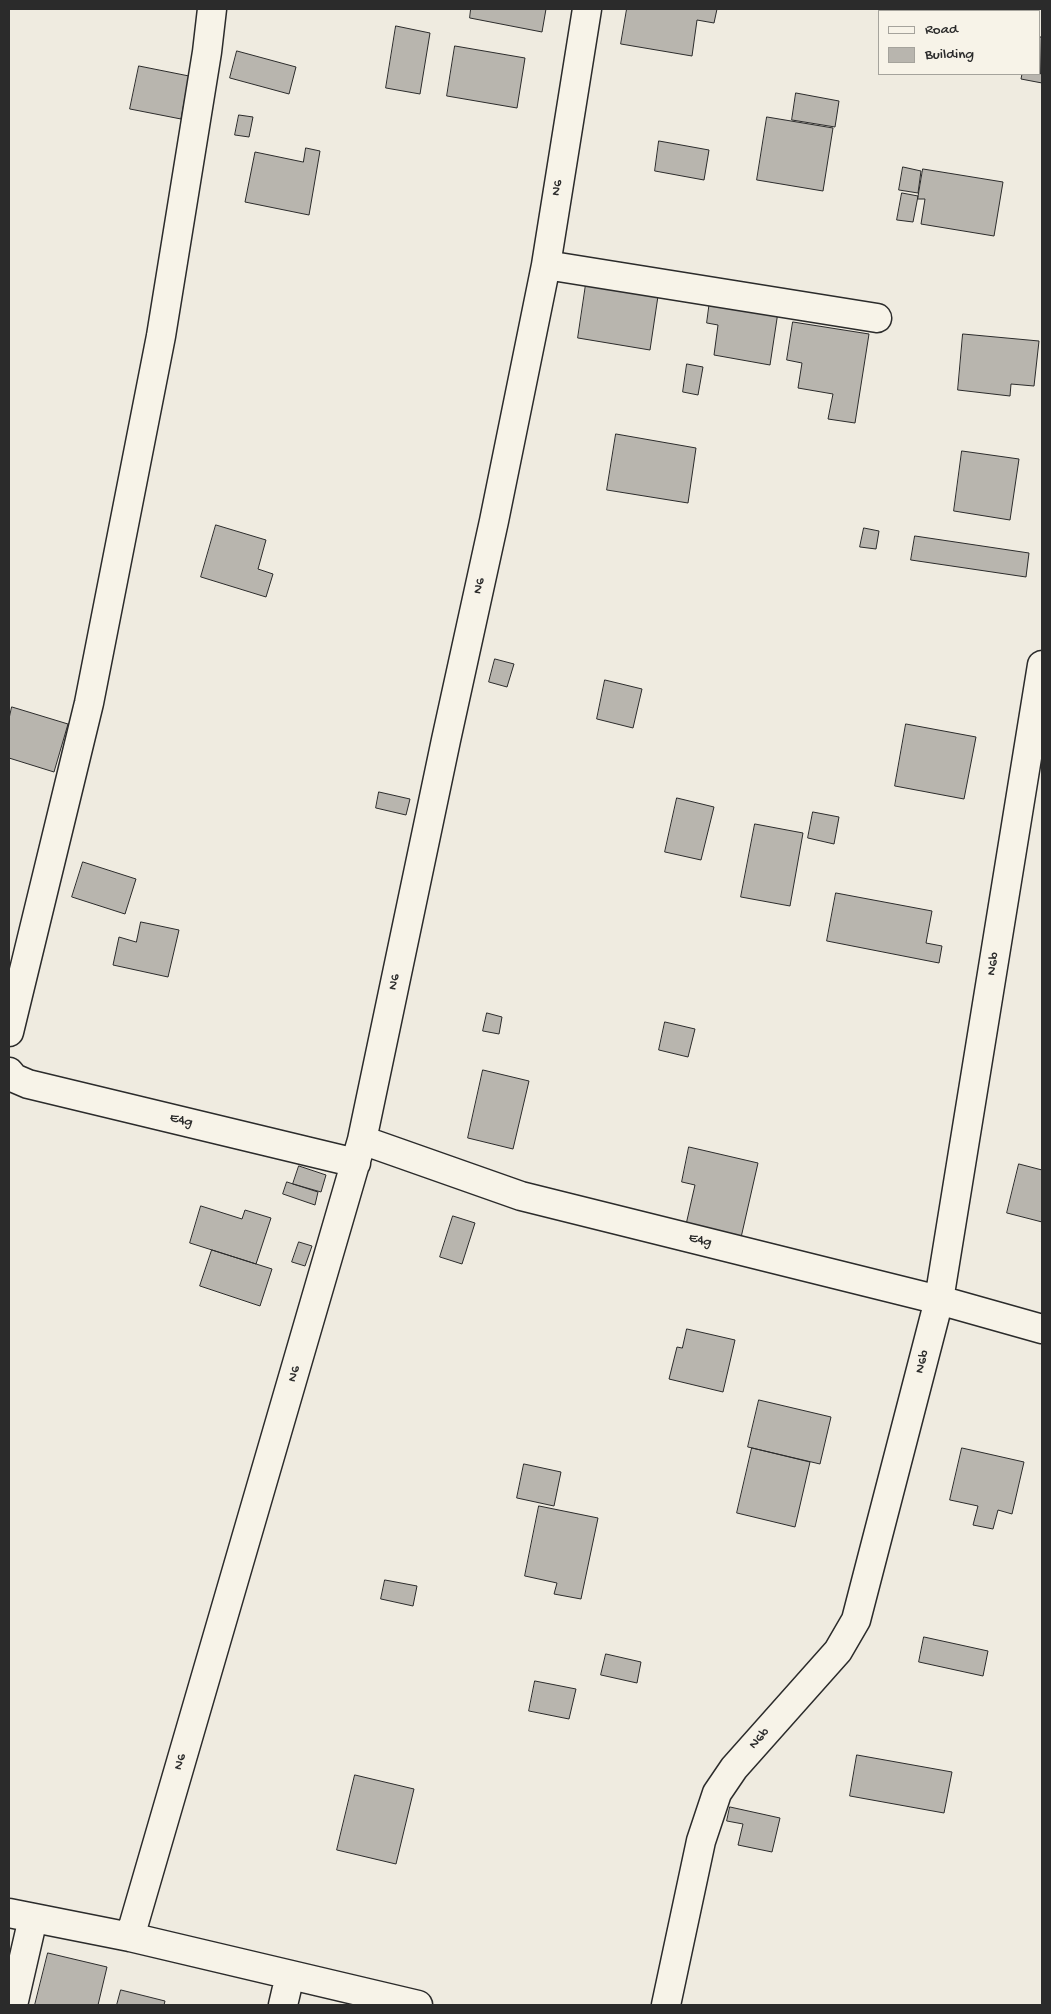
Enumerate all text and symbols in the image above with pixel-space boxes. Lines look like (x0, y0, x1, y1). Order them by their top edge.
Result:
legend (878, 10, 1041, 75)
text: Road (925, 21, 958, 39)
text: Building (925, 46, 974, 64)
street label: N6 (548, 179, 568, 197)
street label: N6 (470, 576, 490, 596)
street label: N6b (984, 951, 1004, 977)
street label: N6 (385, 972, 405, 992)
street label: E4g (168, 1110, 194, 1132)
street label: E4g (687, 1230, 713, 1252)
street label: N6b (912, 1349, 934, 1375)
street label: N6 (285, 1364, 305, 1384)
street label: N6b (746, 1725, 774, 1753)
street label: N6 (171, 1752, 191, 1772)

